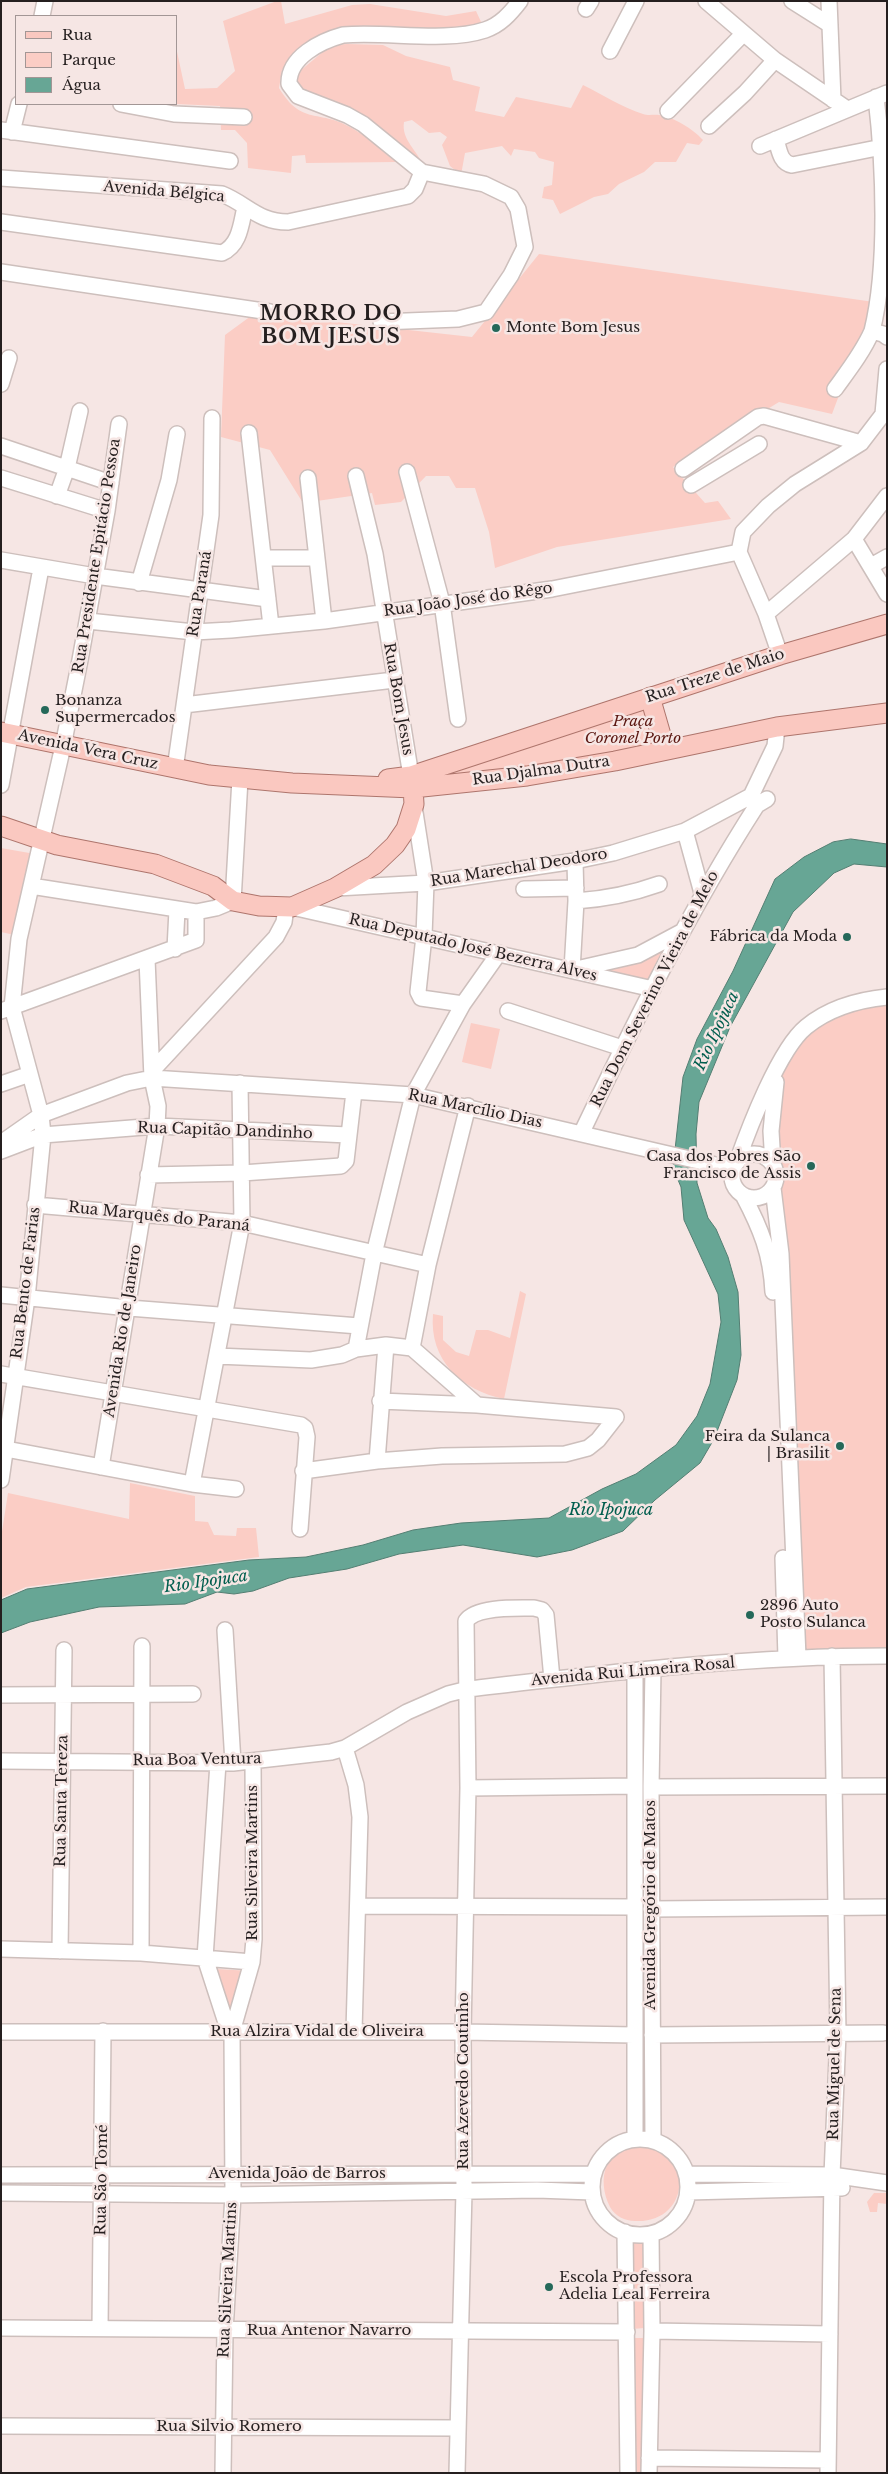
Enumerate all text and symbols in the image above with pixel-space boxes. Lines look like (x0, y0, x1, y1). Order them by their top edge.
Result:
legend (15, 15, 178, 105)
text: Rua (62, 25, 92, 44)
text: Parque (62, 50, 116, 69)
text: Água (62, 75, 101, 94)
street label: Avenida Bélgica (103, 178, 225, 206)
district label: MORRO DO BOM JESUS (259, 302, 403, 349)
place label: Monte Bom Jesus (506, 319, 640, 337)
marker: Monte Bom Jesus (490, 322, 502, 334)
street label: Rua Presidente Epitácio Pessoa (70, 437, 124, 675)
street label: Rua Paraná (184, 550, 216, 638)
street label: Rua João José do Rêgo (382, 579, 554, 621)
street label: Rua Bom Jesus (379, 641, 417, 757)
street label: Rua Treze de Maio (643, 645, 787, 707)
place label: Bonanza Supermercados (55, 692, 175, 727)
marker: Bonanza Supermercados (39, 704, 51, 716)
park label: Praça Coronel Porto (585, 713, 681, 748)
street label: Avenida Vera Cruz (16, 726, 160, 774)
street label: Rua Djalma Dutra (471, 752, 611, 790)
street label: Rua Marechal Deodoro (429, 845, 609, 891)
street label: Rua Dom Severino Vieira de Melo (587, 868, 723, 1110)
street label: Rua Deputado José Bezerra Alves (347, 911, 599, 985)
place label: Fábrica da Moda (710, 928, 837, 946)
marker: Fábrica da Moda (841, 931, 853, 943)
water label: Rio Ipojuca (690, 989, 744, 1073)
street label: Rua Marcílio Dias (406, 1086, 544, 1132)
street label: Rua Capitão Dandinho (137, 1119, 313, 1143)
place label: Casa dos Pobres São Francisco de Assis (646, 1148, 801, 1183)
marker: Casa dos Pobres São Francisco de Assis (805, 1160, 817, 1172)
street label: Rua Marquês do Paraná (67, 1199, 251, 1235)
street label: Rua Bento de Farias (8, 1206, 44, 1360)
street label: Avenida Rio de Janeiro (100, 1243, 146, 1419)
place label: Feira da Sulanca | Brasilit (705, 1428, 830, 1463)
marker: Feira da Sulanca | Brasilit (834, 1440, 846, 1452)
water label: Rio Ipojuca (569, 1500, 653, 1520)
water label: Rio Ipojuca (163, 1567, 249, 1597)
place label: 2896 Auto Posto Sulanca (760, 1597, 866, 1632)
marker: 2896 Auto Posto Sulanca (744, 1609, 756, 1621)
street label: Avenida Rui Limeira Rosal (530, 1654, 736, 1690)
street label: Rua Santa Tereza (52, 1735, 72, 1867)
street label: Rua Boa Ventura (132, 1750, 262, 1770)
street label: Rua Silveira Martins (244, 1785, 262, 1941)
street label: Avenida Gregório de Matos (642, 1800, 660, 2010)
street label: Rua Miguel de Sena (825, 1988, 845, 2140)
street label: Rua Azevedo Coutinho (455, 1992, 473, 2170)
street label: Rua Alzira Vidal de Oliveira (210, 2023, 424, 2041)
street label: Rua São Tomé (92, 2124, 112, 2236)
street label: Avenida João de Barros (208, 2165, 386, 2183)
street label: Rua Silveira Martins (215, 2202, 241, 2358)
place label: Escola Professora Adelia Leal Ferreira (559, 2269, 710, 2304)
marker: Escola Professora Adelia Leal Ferreira (543, 2281, 555, 2293)
street label: Rua Antenor Navarro (247, 2322, 411, 2340)
street label: Rua Silvio Romero (156, 2418, 302, 2436)

